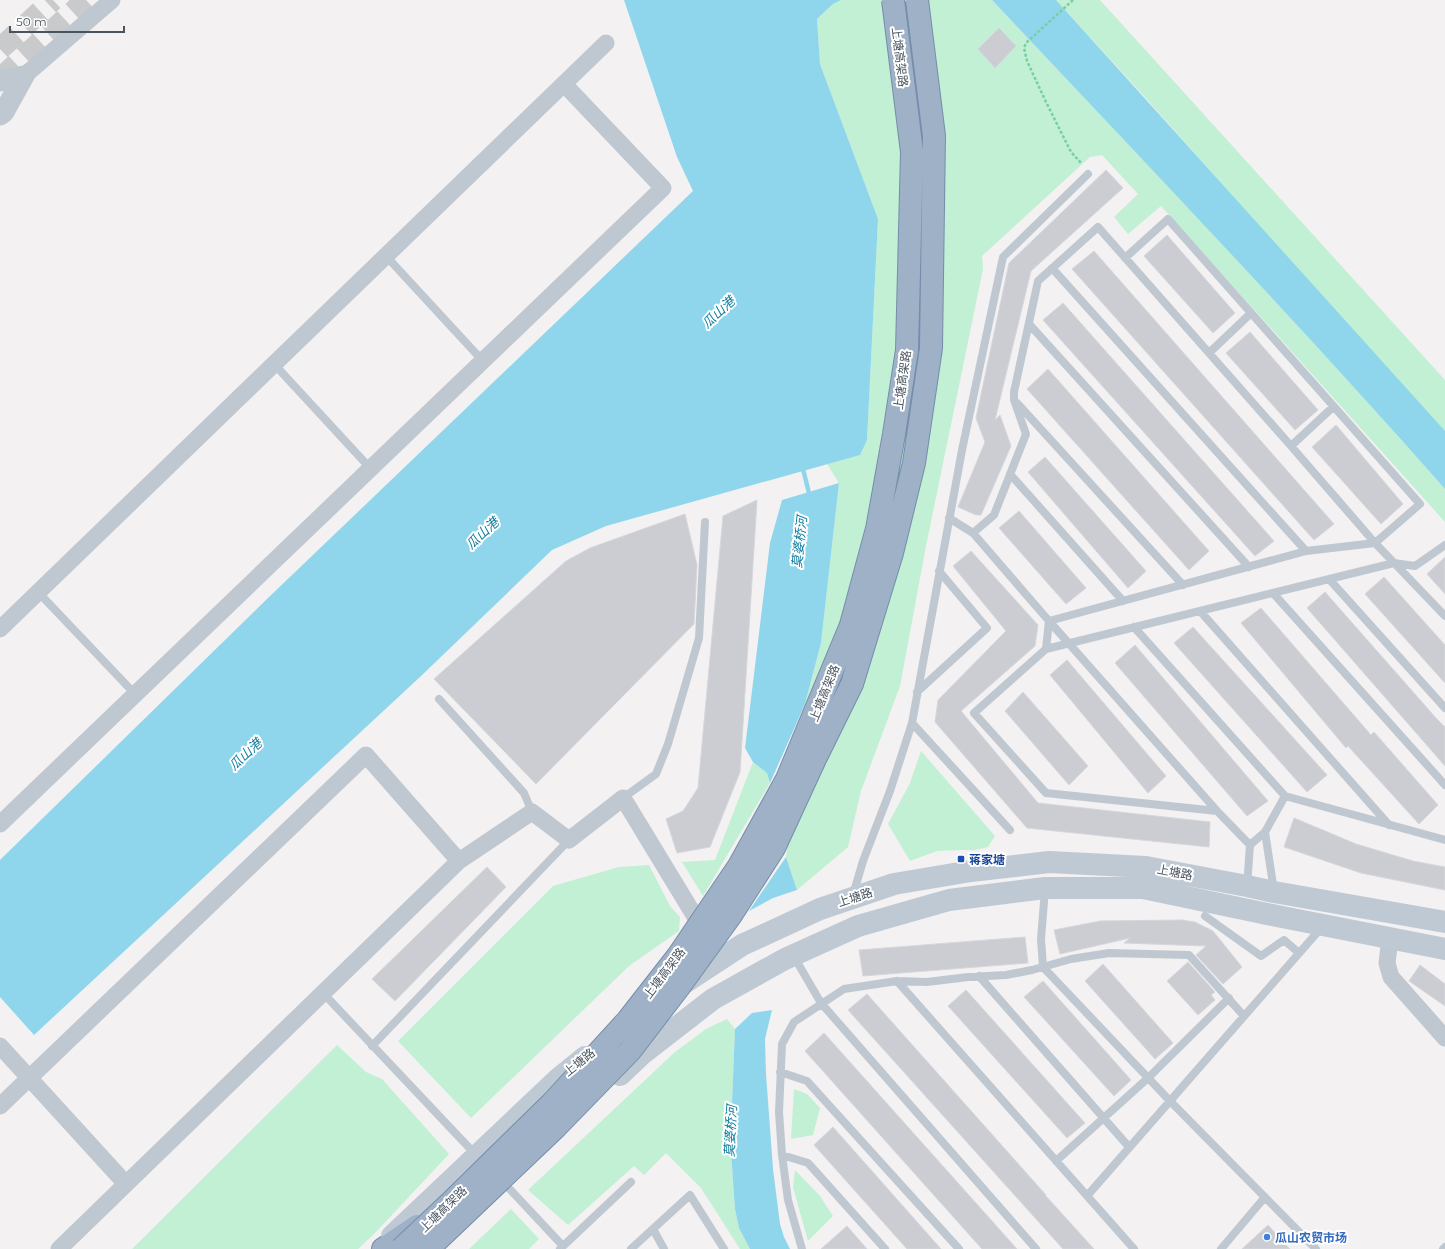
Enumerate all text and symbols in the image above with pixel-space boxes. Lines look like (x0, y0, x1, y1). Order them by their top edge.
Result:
scale bar (10, 8, 124, 34)
text: 50 m (16, 14, 47, 29)
street label: 上塘高架路 (889, 26, 911, 88)
water label: 瓜山港 (698, 291, 739, 331)
street label: 上塘高架路 (890, 349, 914, 411)
water label: 瓜山港 (462, 512, 503, 552)
water label: 莫婆桥河 (788, 512, 810, 569)
street label: 上塘高架路 (806, 662, 842, 724)
water label: 瓜山港 (225, 733, 266, 773)
place label: 蒋家塘 (969, 852, 1005, 867)
marker: 蒋家塘 (956, 854, 966, 864)
street label: 上塘路 (1156, 861, 1194, 883)
street label: 上塘路 (836, 884, 874, 910)
street label: 上塘高架路 (640, 945, 688, 1001)
street label: 上塘路 (560, 1045, 598, 1079)
water label: 莫婆桥河 (721, 1102, 740, 1157)
street label: 上塘高架路 (416, 1183, 470, 1235)
place label: 瓜山农贸市场 (1275, 1230, 1347, 1245)
marker: 瓜山农贸市场 (1262, 1232, 1272, 1242)

